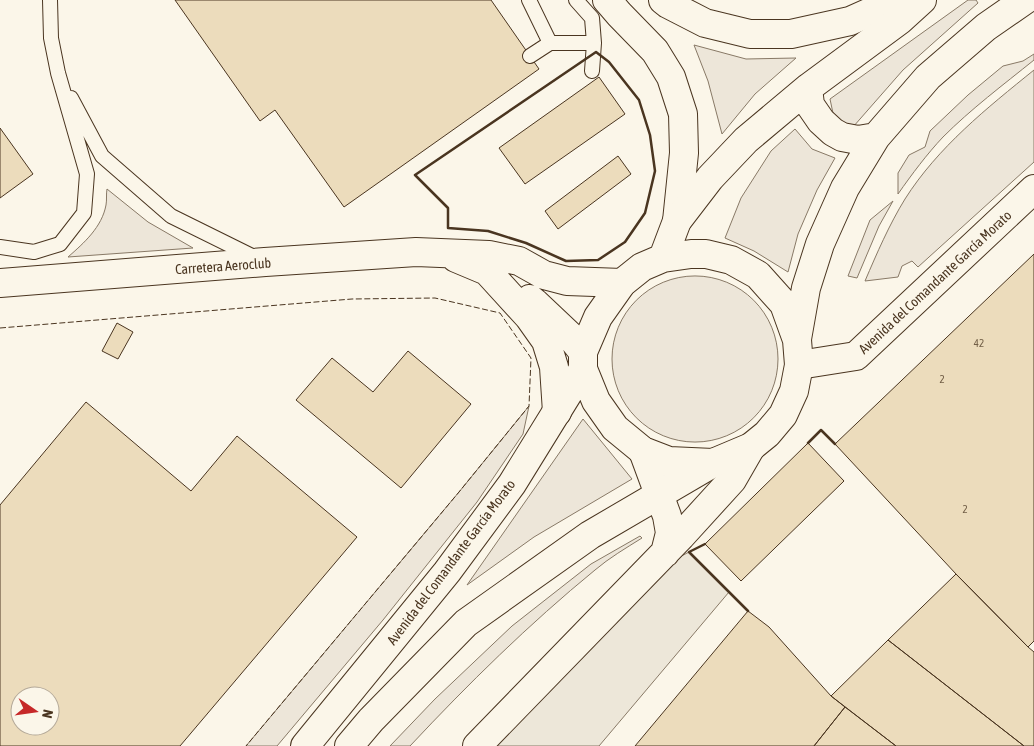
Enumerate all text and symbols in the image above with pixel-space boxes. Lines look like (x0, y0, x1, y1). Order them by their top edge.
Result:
street label: Avenida del Comandante García Morato (855, 207, 1015, 357)
street label: Carretera Aeroclub (174, 255, 272, 277)
house number: 42 (974, 337, 984, 349)
house number: 2 (939, 373, 945, 385)
street label: Avenida del Comandante García Morato (384, 476, 518, 648)
house number: 2 (962, 503, 968, 515)
north arrow (10, 686, 60, 736)
text: N (39, 708, 56, 720)

